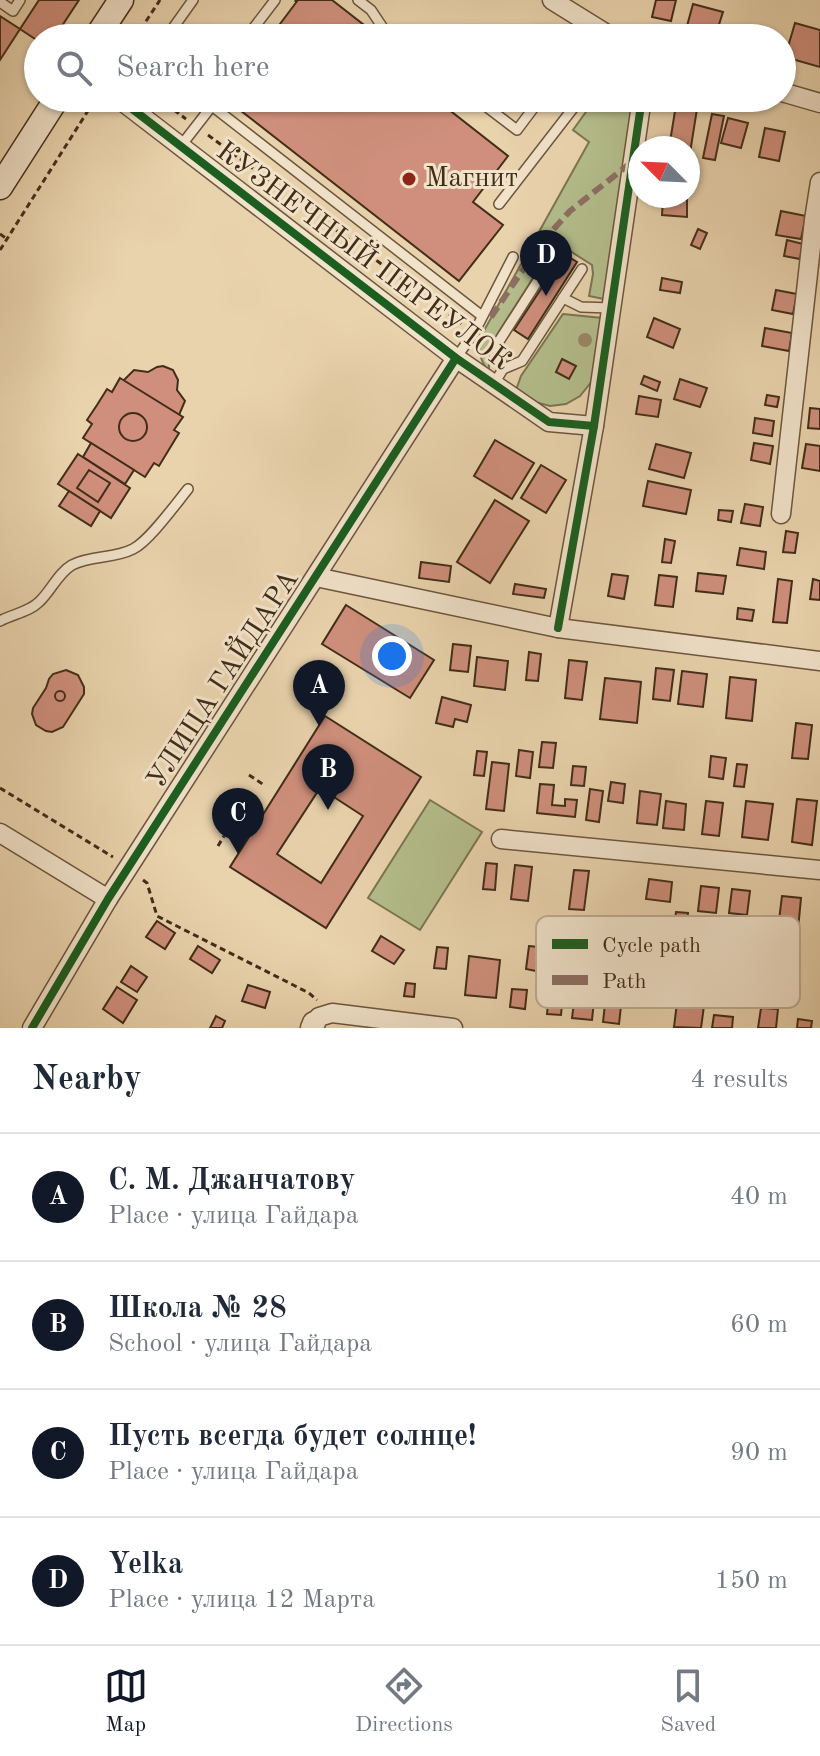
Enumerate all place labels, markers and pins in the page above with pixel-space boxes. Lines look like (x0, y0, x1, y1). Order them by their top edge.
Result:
place label: Магнит (425, 165, 518, 193)
marker: Магнит (400, 170, 418, 188)
pin: D (520, 230, 572, 296)
pin: A (293, 660, 345, 726)
pin: B (302, 744, 354, 810)
pin: C (212, 788, 264, 854)

